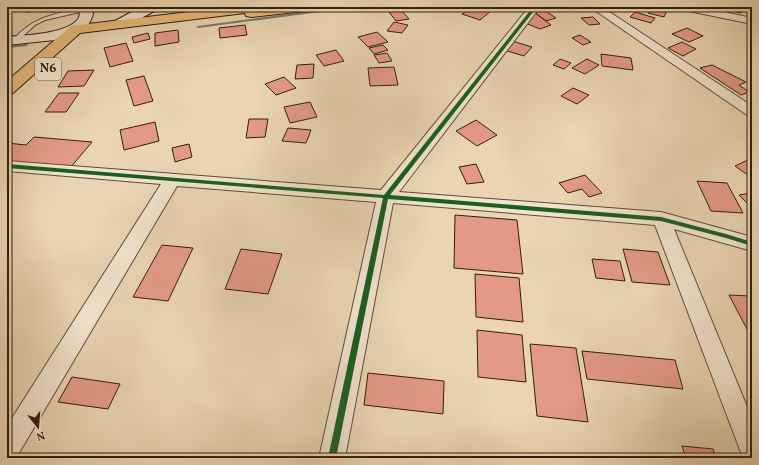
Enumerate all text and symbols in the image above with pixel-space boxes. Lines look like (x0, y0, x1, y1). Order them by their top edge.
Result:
road number: N6 (35, 58, 61, 80)
north arrow (18, 407, 58, 447)
text: N (34, 427, 47, 443)

